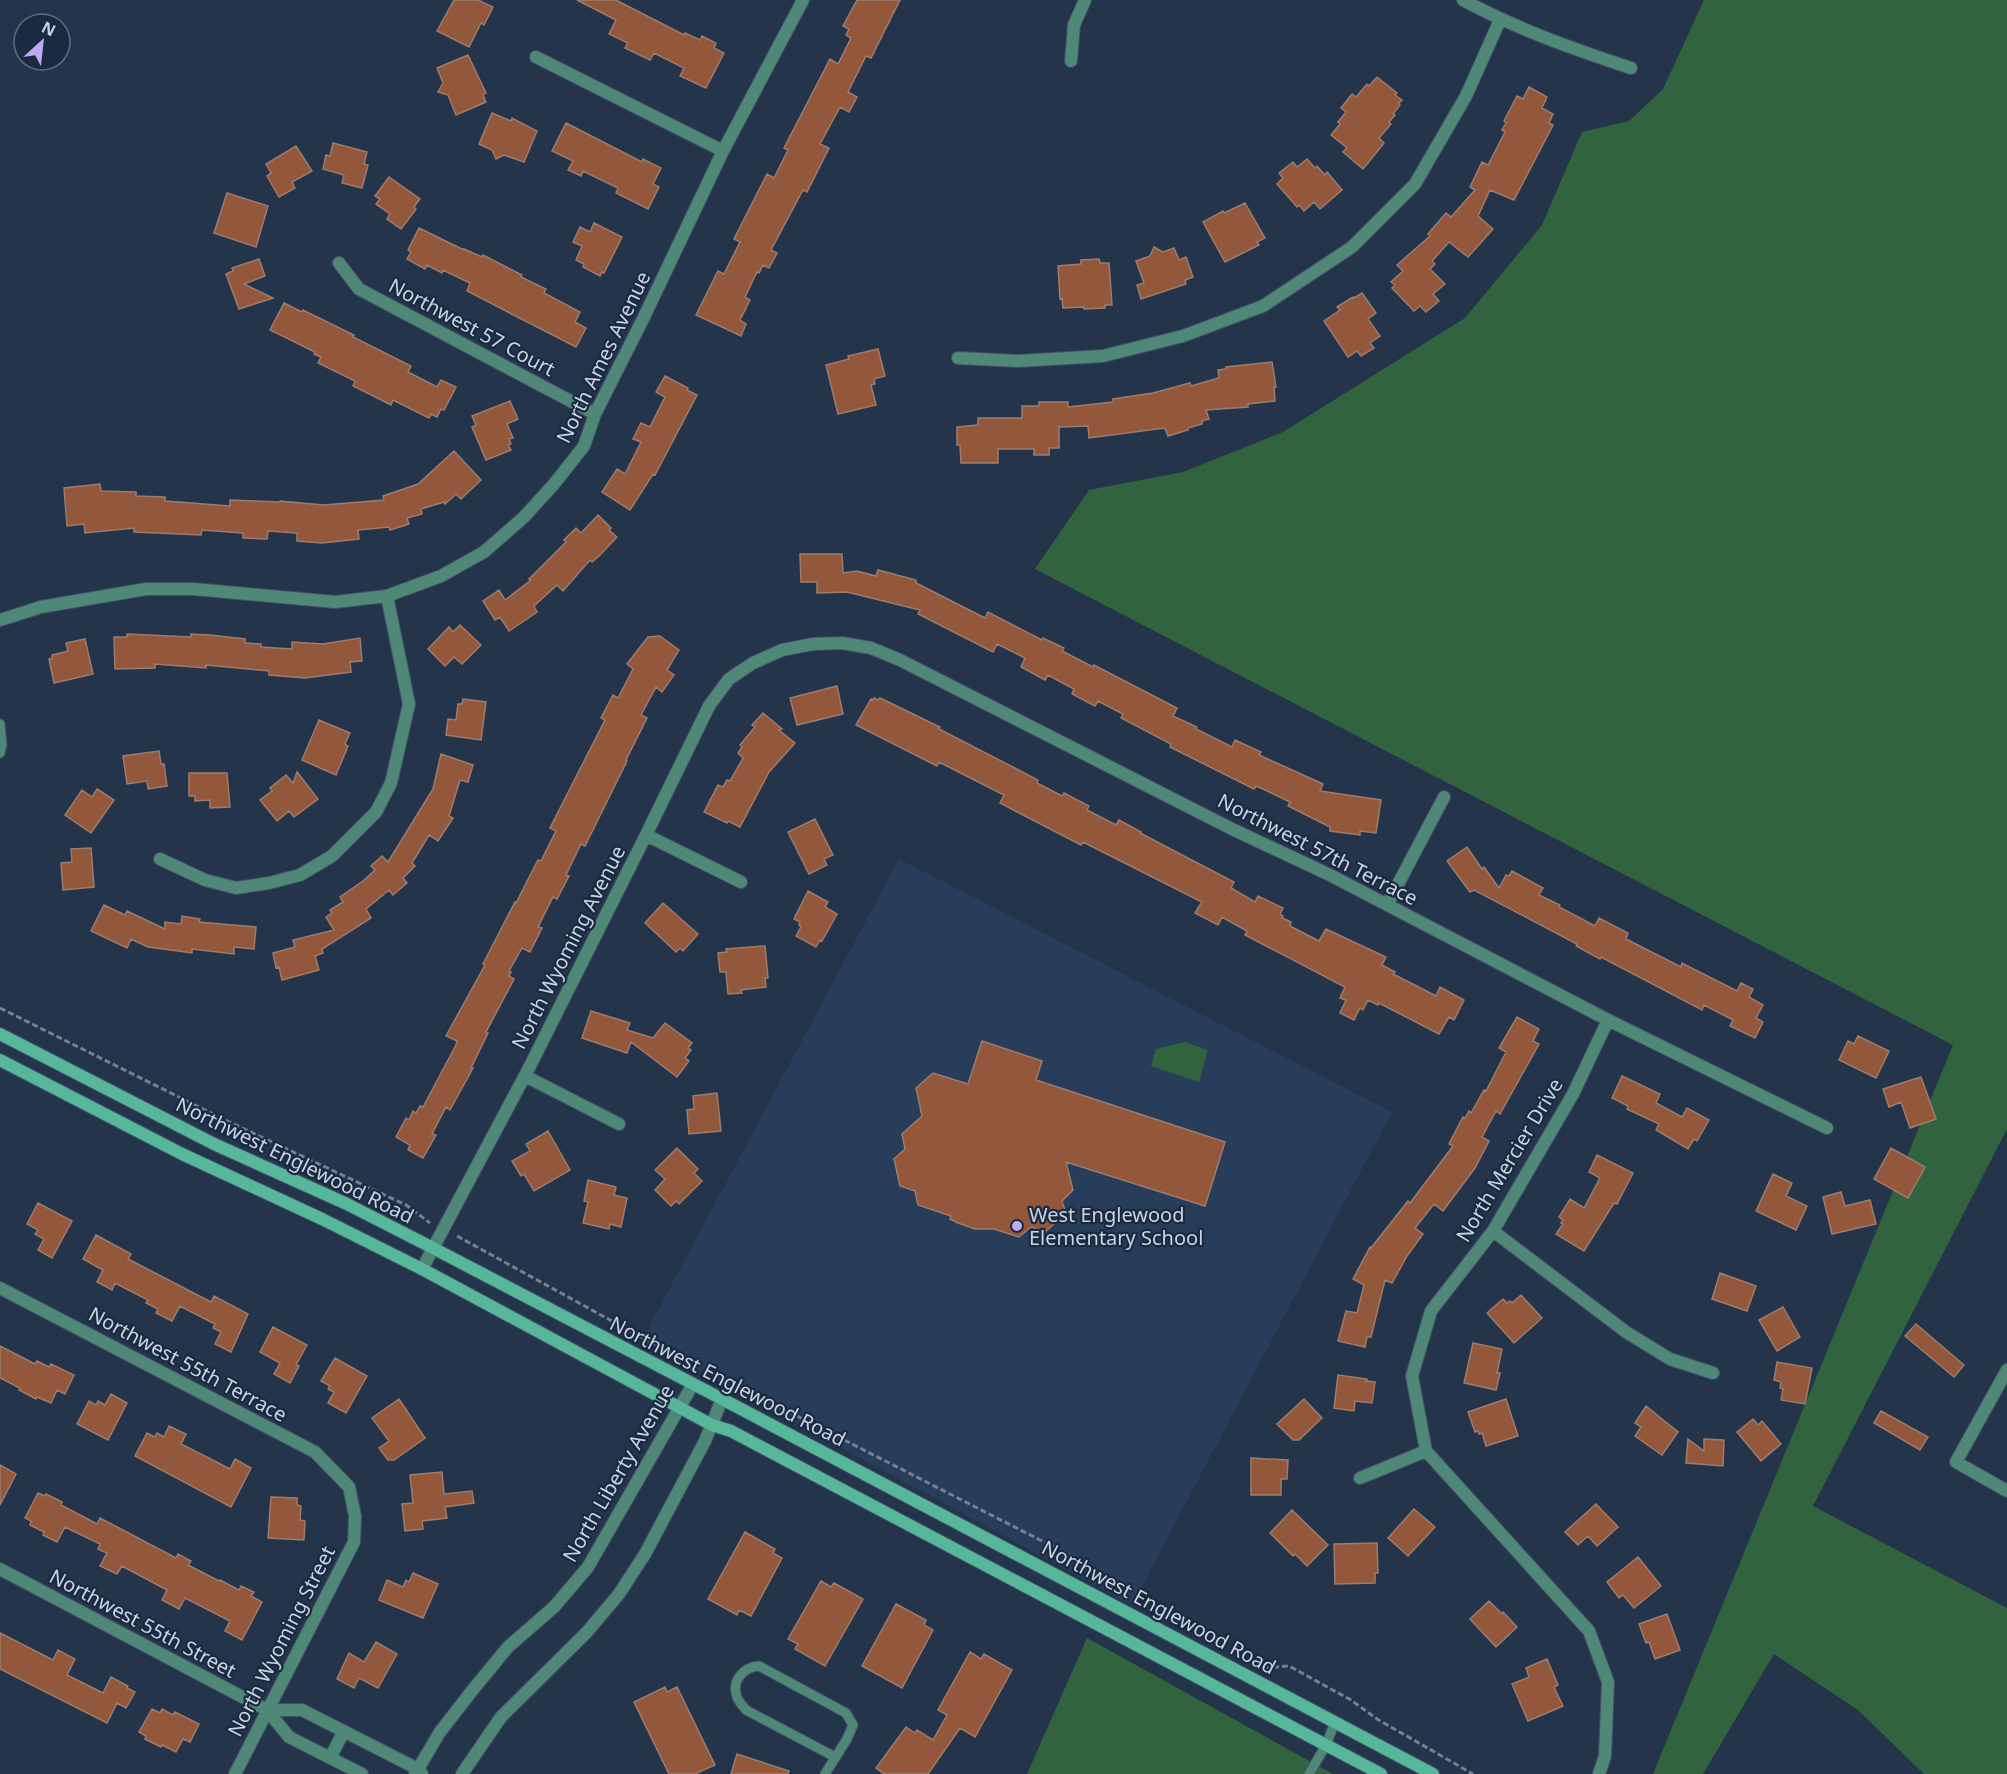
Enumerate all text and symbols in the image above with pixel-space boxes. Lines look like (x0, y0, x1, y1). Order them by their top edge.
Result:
north arrow (12, 12, 72, 72)
text: N (38, 16, 60, 41)
street label: North Ames Avenue (550, 267, 656, 447)
street label: Northwest 57 Court (384, 272, 560, 382)
street label: Northwest 57th Terrace (1213, 787, 1423, 911)
street label: North Wyoming Avenue (505, 841, 631, 1053)
street label: North Mercier Drive (1449, 1073, 1569, 1247)
street label: Northwest Englewood Road (172, 1091, 418, 1229)
place label: West Englewood Elementary School (1029, 1201, 1203, 1251)
marker: West Englewood Elementary School (1010, 1219, 1024, 1233)
street label: Northwest 55th Terrace (84, 1300, 292, 1428)
street label: Northwest Englewood Road (605, 1310, 851, 1452)
street label: North Liberty Avenue (556, 1379, 680, 1567)
street label: Northwest Englewood Road (1037, 1534, 1281, 1680)
street label: North Wyoming Street (221, 1541, 341, 1741)
street label: Northwest 55th Street (45, 1562, 241, 1684)

